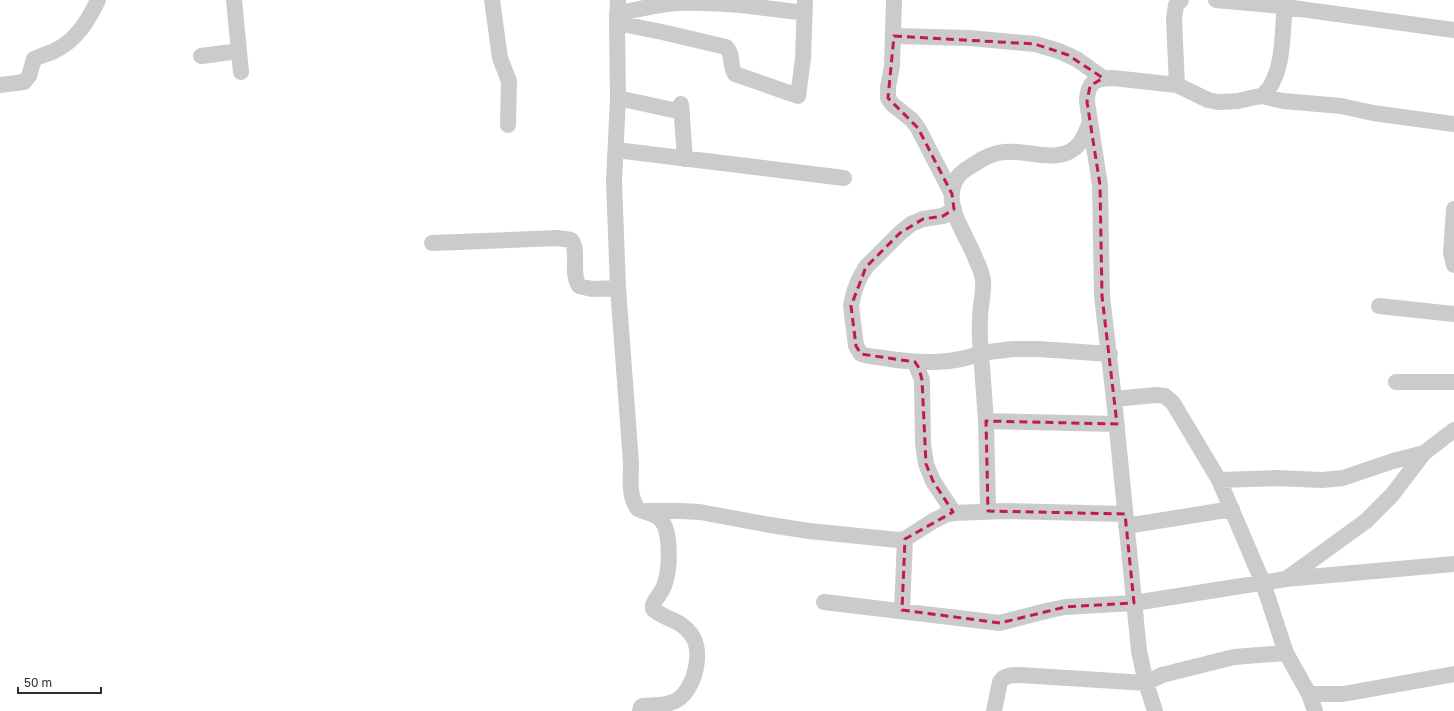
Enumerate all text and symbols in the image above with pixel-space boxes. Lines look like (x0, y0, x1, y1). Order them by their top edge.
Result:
scale bar (18, 669, 101, 695)
text: 50 m (24, 675, 52, 690)

